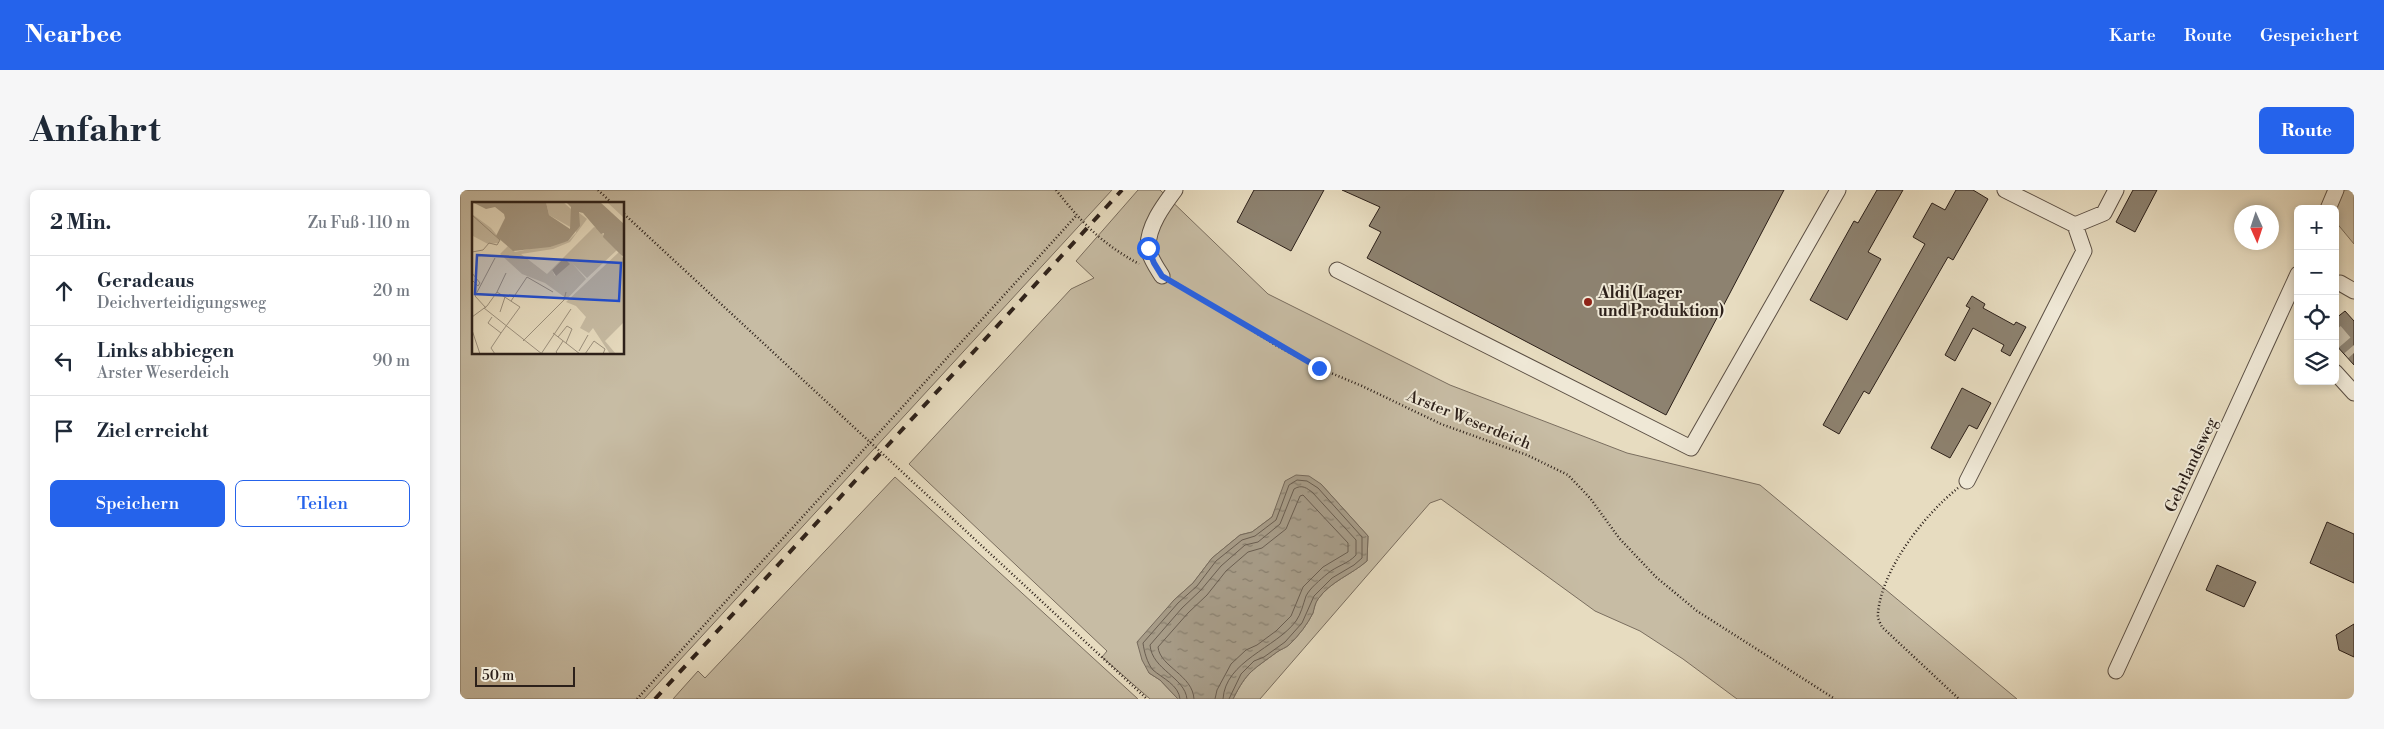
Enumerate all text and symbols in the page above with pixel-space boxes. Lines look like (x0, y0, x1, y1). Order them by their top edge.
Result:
text: Nearbee (25, 20, 122, 50)
text: Karte (2109, 24, 2156, 47)
text: Route (2184, 24, 2232, 47)
text: Gespeichert (2260, 24, 2359, 47)
button: Route (2259, 107, 2354, 154)
text: Anfahrt (30, 109, 161, 152)
inset map (472, 202, 625, 355)
north arrow (2234, 205, 2279, 250)
map controls (2294, 205, 2339, 385)
button: + (2294, 205, 2339, 250)
text: 2 Min. (50, 210, 111, 236)
text: Zu Fuß · 110 m (308, 213, 410, 233)
route start (1137, 237, 1160, 260)
button: − (2294, 250, 2339, 295)
text: Geradeaus (97, 269, 194, 293)
icon: ahead (50, 277, 78, 305)
text: 20 m (373, 281, 410, 301)
place label: Aldi (Lager und Produktion) (1597, 283, 1724, 321)
text: Deichverteidigungsweg (97, 293, 266, 313)
button: locate (2294, 295, 2339, 340)
marker: Aldi (Lager und Produktion) (1582, 296, 1594, 308)
text: Links abbiegen (97, 339, 234, 363)
button: layers (2294, 340, 2339, 385)
icon: left (50, 347, 78, 375)
text: 90 m (372, 351, 410, 371)
route end (1308, 357, 1331, 380)
text: Arster Weserdeich (97, 363, 229, 383)
street label: Arster Weserdeich (1403, 386, 1534, 454)
street label: Gehrlandsweg (2160, 414, 2222, 516)
icon: arrive (50, 417, 78, 445)
text: Ziel erreicht (97, 419, 208, 443)
button: Speichern (50, 480, 225, 527)
button: Teilen (235, 480, 410, 527)
scale bar (475, 664, 575, 687)
text: 50 m (482, 667, 514, 685)

